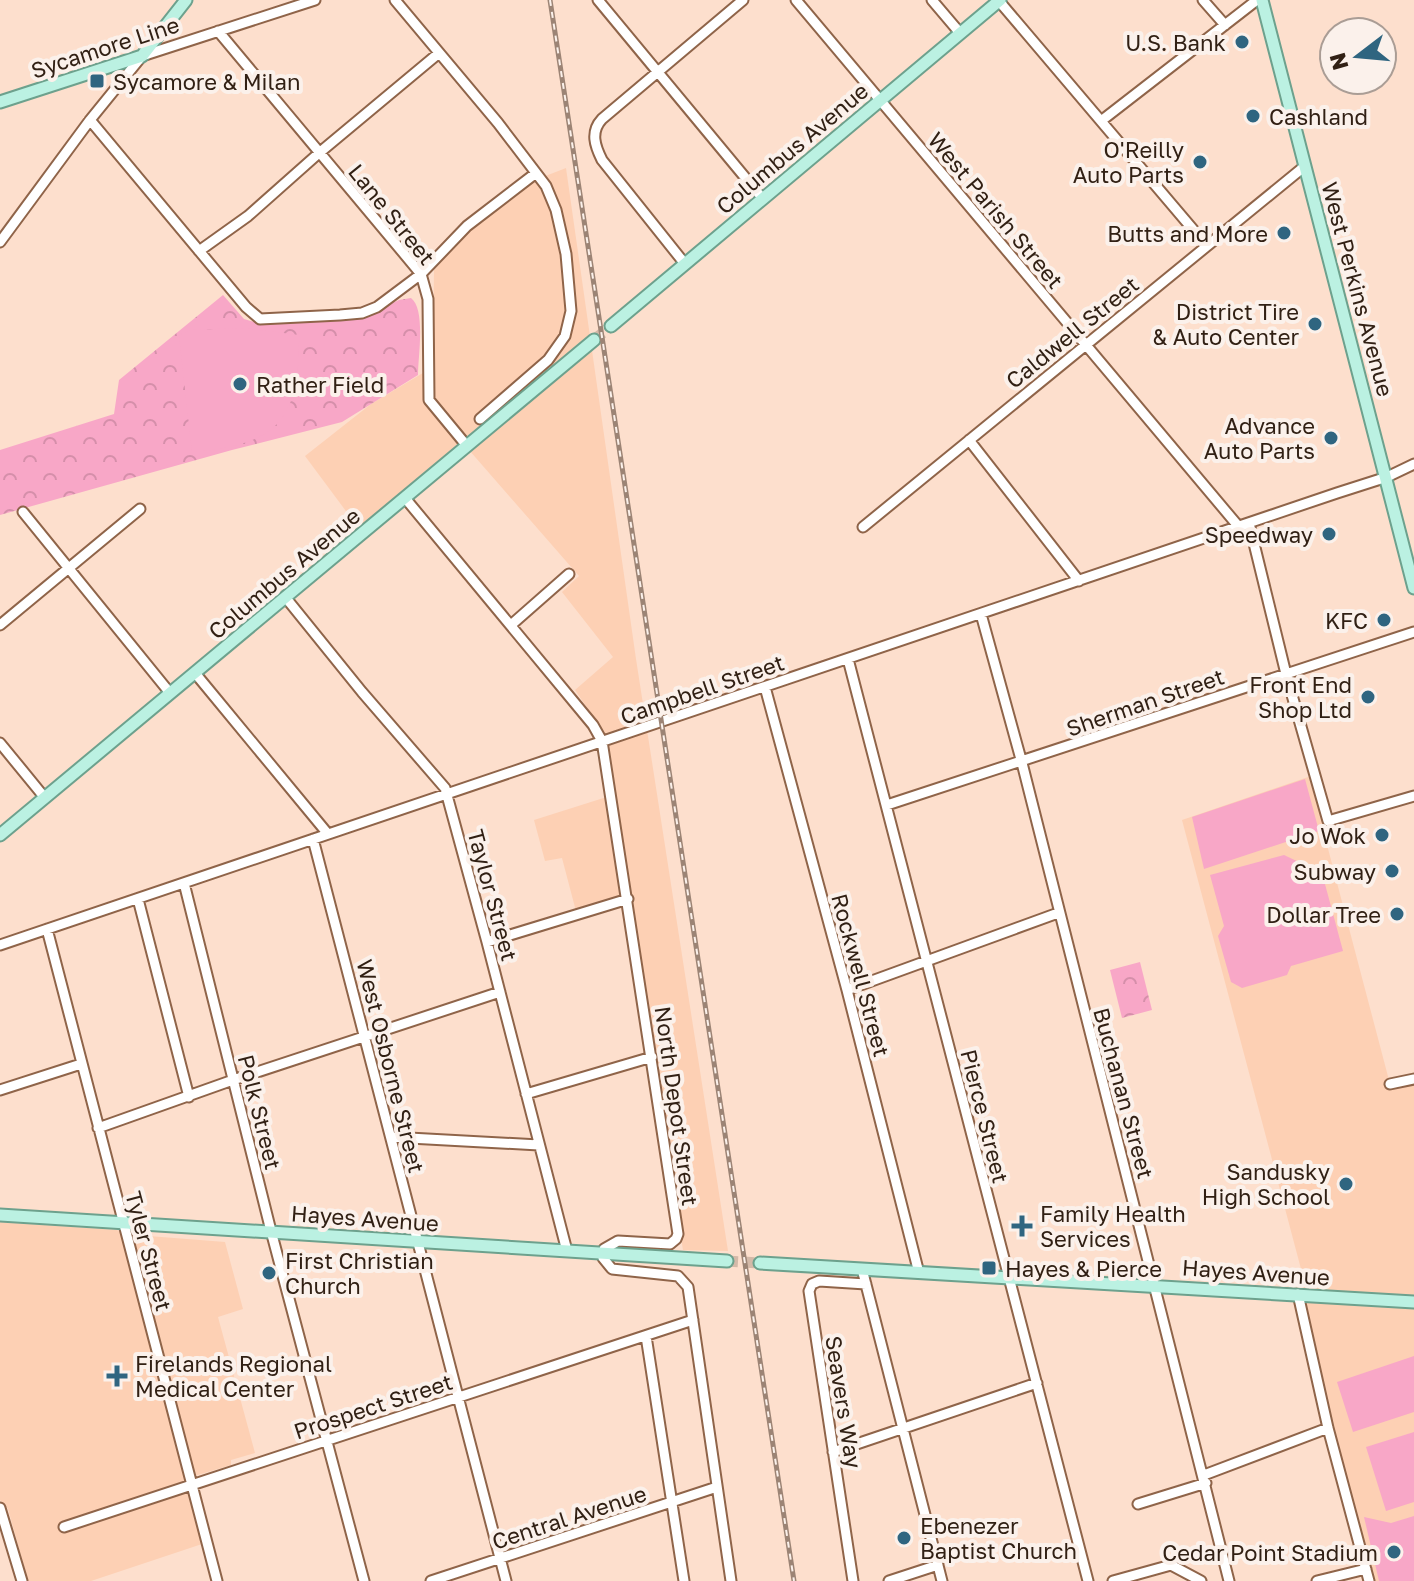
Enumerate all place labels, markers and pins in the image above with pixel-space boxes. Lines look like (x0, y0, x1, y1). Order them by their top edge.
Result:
place label: U.S. Bank (1125, 29, 1226, 56)
marker: U.S. Bank (1233, 33, 1251, 51)
place label: Sycamore & Milan (113, 68, 301, 95)
marker: Sycamore & Milan (88, 72, 106, 90)
place label: Cashland (1269, 103, 1368, 130)
marker: Cashland (1244, 107, 1262, 125)
place label: O'Reilly Auto Parts (1073, 136, 1184, 188)
marker: O'Reilly Auto Parts (1191, 153, 1209, 171)
place label: Butts and More (1107, 220, 1268, 247)
marker: Butts and More (1275, 224, 1293, 242)
place label: District Tire & Auto Center (1152, 298, 1299, 350)
marker: District Tire & Auto Center (1306, 315, 1324, 333)
place label: Rather Field (256, 371, 384, 398)
marker: Rather Field (231, 375, 249, 393)
place label: Advance Auto Parts (1204, 412, 1315, 464)
marker: Advance Auto Parts (1322, 429, 1340, 447)
place label: Speedway (1205, 521, 1313, 548)
marker: Speedway (1320, 525, 1338, 543)
place label: KFC (1325, 607, 1368, 634)
marker: KFC (1375, 611, 1393, 629)
place label: Front End Shop Ltd (1249, 671, 1352, 723)
marker: Front End Shop Ltd (1359, 688, 1377, 706)
place label: Jo Wok (1289, 822, 1366, 849)
marker: Jo Wok (1373, 826, 1391, 844)
place label: Subway (1294, 858, 1376, 885)
marker: Subway (1383, 862, 1401, 880)
place label: Dollar Tree (1266, 901, 1381, 928)
marker: Dollar Tree (1388, 905, 1406, 923)
place label: Sandusky High School (1202, 1158, 1330, 1210)
marker: Sandusky High School (1337, 1175, 1355, 1193)
place label: Family Health Services (1040, 1200, 1186, 1252)
marker: Family Health Services (1011, 1215, 1033, 1237)
place label: First Christian Church (285, 1247, 434, 1299)
place label: Hayes & Pierce (1005, 1255, 1162, 1282)
marker: Hayes & Pierce (980, 1259, 998, 1277)
marker: First Christian Church (260, 1264, 278, 1282)
place label: Firelands Regional Medical Center (135, 1350, 332, 1402)
marker: Firelands Regional Medical Center (106, 1365, 128, 1387)
place label: Ebenezer Baptist Church (920, 1512, 1077, 1564)
marker: Ebenezer Baptist Church (895, 1529, 913, 1547)
place label: Cedar Point Stadium (1162, 1539, 1378, 1566)
marker: Cedar Point Stadium (1385, 1543, 1403, 1561)

